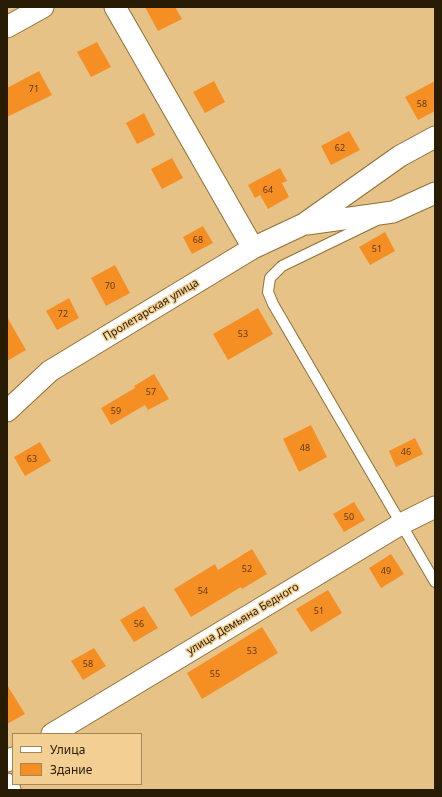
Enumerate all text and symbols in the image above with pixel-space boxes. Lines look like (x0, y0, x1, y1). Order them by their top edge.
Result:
house number: 71 (29, 84, 39, 94)
house number: 58 (417, 99, 427, 109)
house number: 62 (335, 143, 345, 153)
house number: 64 (263, 185, 273, 195)
house number: 68 (193, 235, 203, 245)
house number: 51 (372, 244, 382, 254)
street label: Пролетарская улица (101, 276, 201, 344)
house number: 70 (105, 281, 115, 291)
house number: 72 (58, 309, 68, 319)
house number: 53 (238, 329, 248, 339)
house number: 57 (146, 387, 156, 397)
house number: 59 (111, 406, 121, 416)
house number: 48 (300, 443, 310, 453)
house number: 46 (401, 447, 411, 457)
house number: 63 (27, 454, 37, 464)
house number: 50 (344, 512, 354, 522)
house number: 52 (242, 564, 252, 574)
house number: 49 (381, 566, 391, 576)
street label: улица Демьяна Бедного (185, 580, 301, 658)
house number: 54 (198, 586, 208, 596)
house number: 51 (314, 606, 324, 616)
house number: 56 (134, 619, 144, 629)
house number: 53 (247, 646, 257, 656)
house number: 58 (83, 659, 93, 669)
house number: 55 (210, 669, 220, 679)
legend (12, 733, 142, 785)
text: Улица (50, 741, 85, 758)
text: Здание (50, 761, 92, 778)

